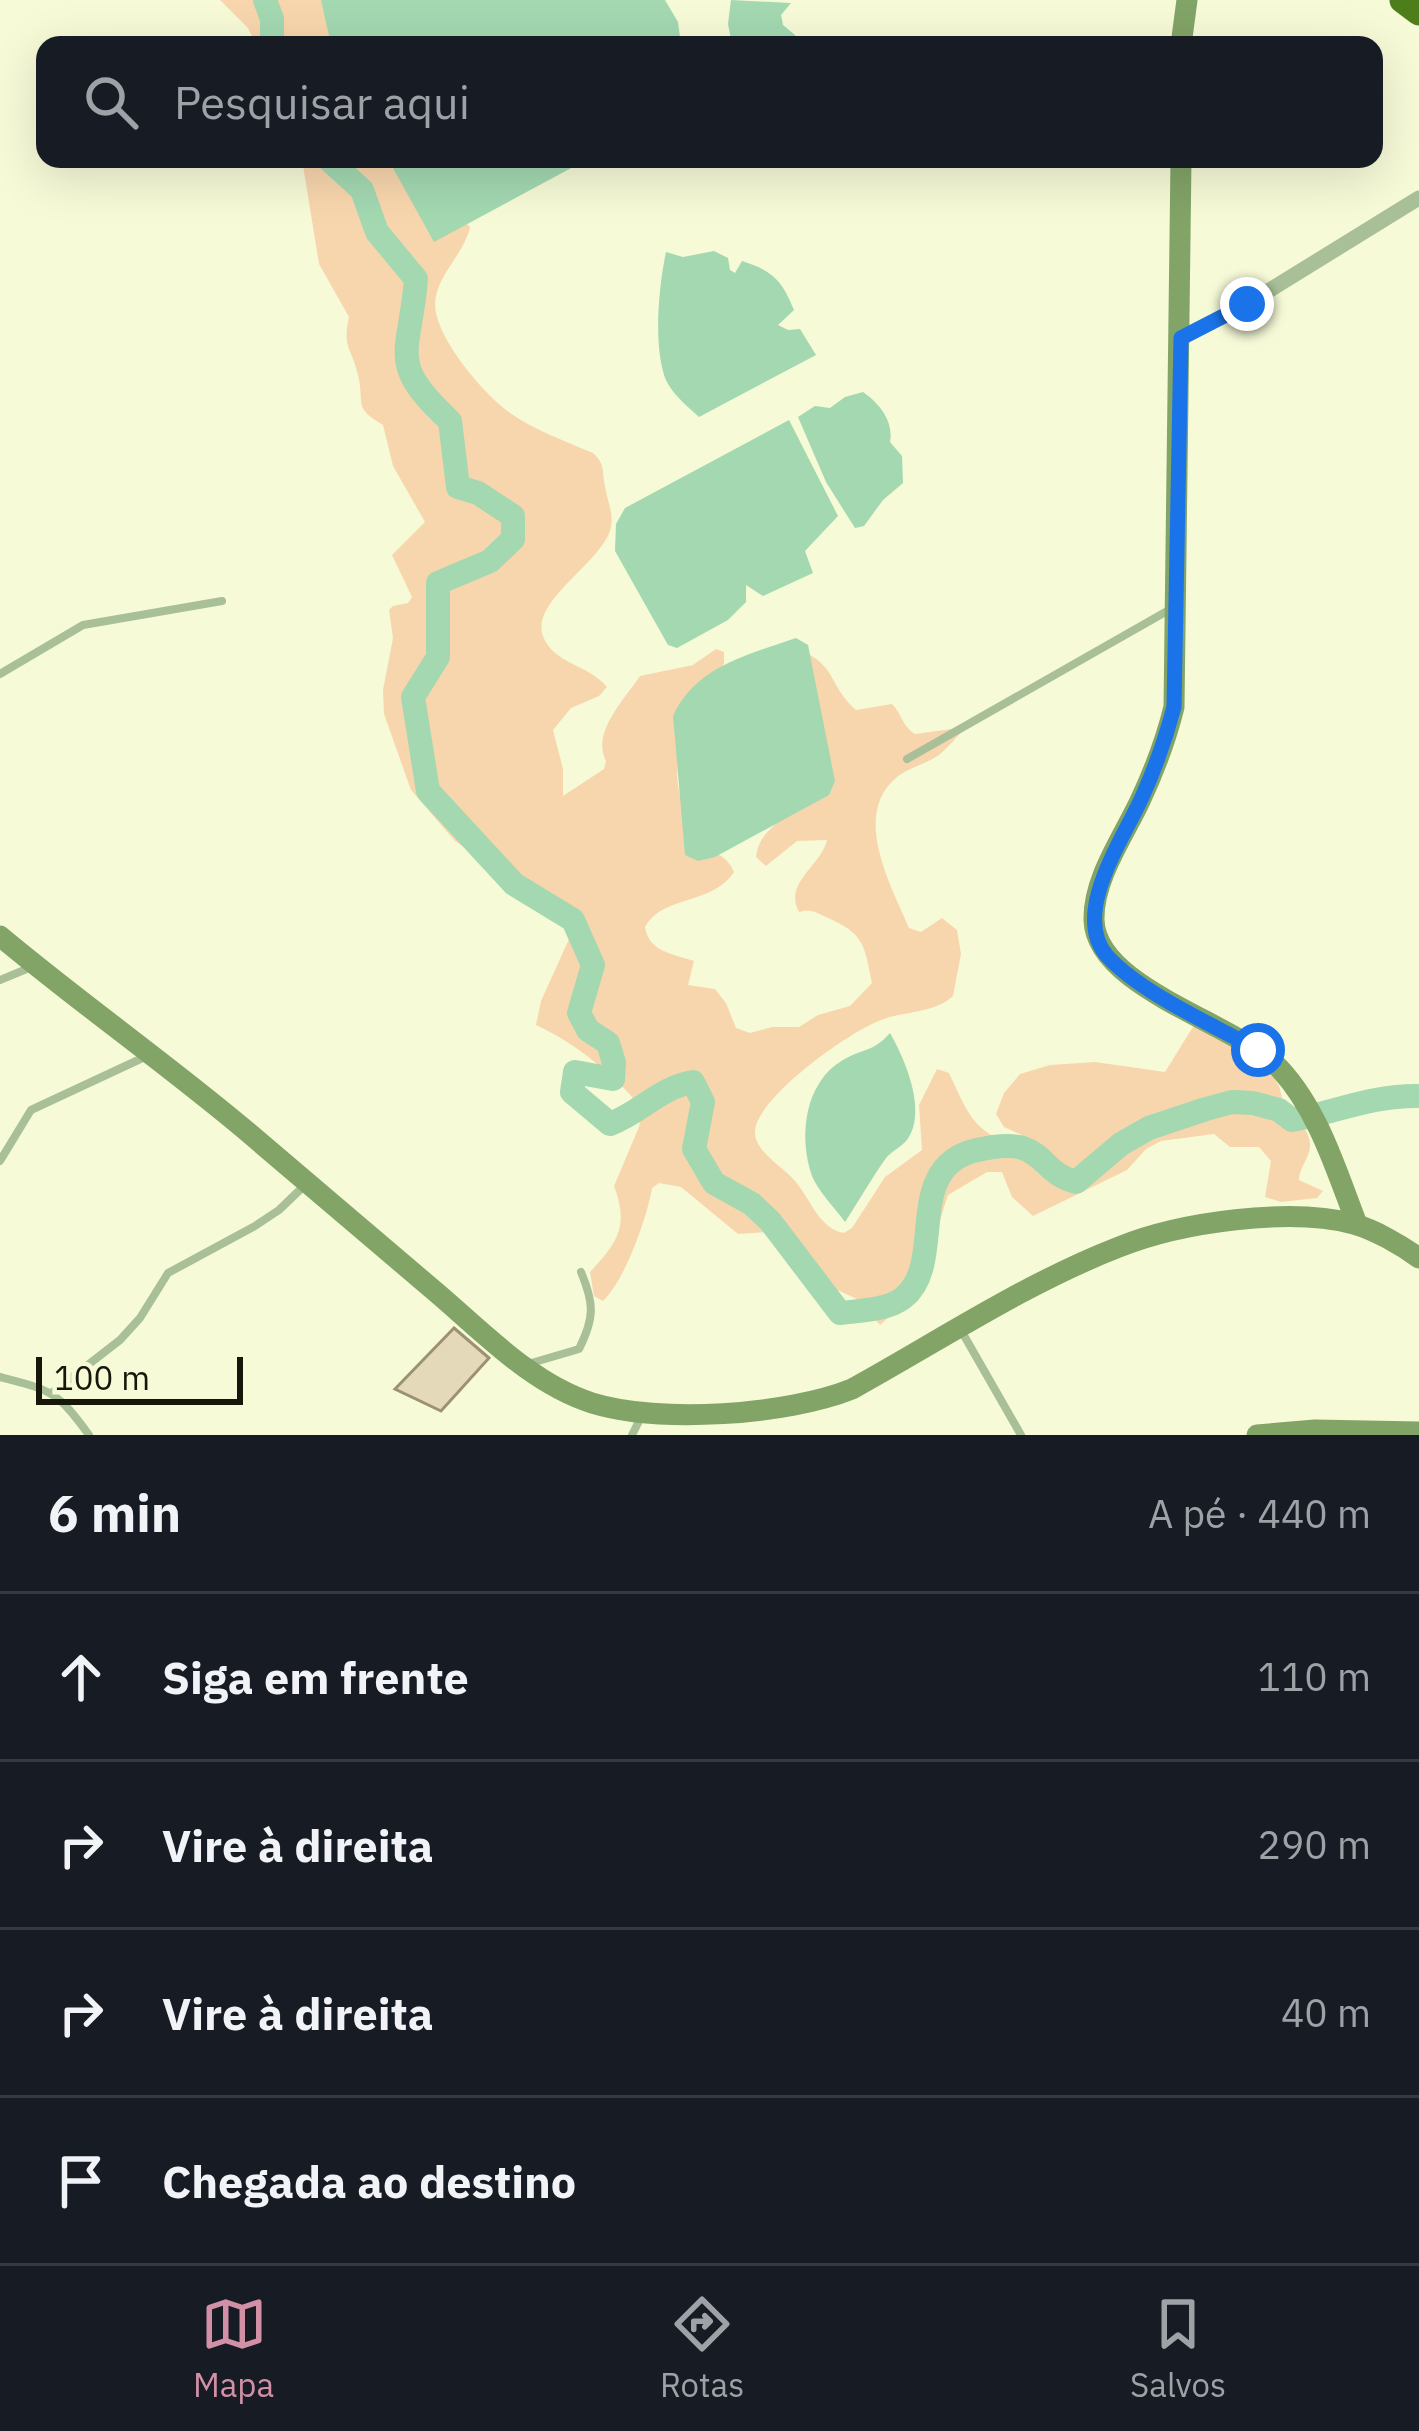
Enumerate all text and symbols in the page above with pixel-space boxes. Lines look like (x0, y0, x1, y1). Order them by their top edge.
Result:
search box (36, 36, 1383, 168)
icon: search (78, 69, 144, 135)
text: Pesquisar aqui (174, 73, 470, 131)
route end (1220, 277, 1274, 331)
route start (1231, 1023, 1285, 1077)
scale bar (36, 1351, 243, 1404)
text: 100 m (54, 1356, 150, 1399)
text: 6 min (48, 1480, 181, 1546)
text: A pé · 440 m (1148, 1488, 1371, 1539)
icon: ahead (48, 1644, 114, 1710)
text: Siga em frente (162, 1648, 469, 1706)
text: 110 m (1258, 1651, 1371, 1702)
icon: right (48, 1812, 114, 1878)
text: Vire à direita (162, 1816, 433, 1874)
text: 290 m (1258, 1819, 1371, 1870)
icon: right (48, 1980, 114, 2046)
text: Vire à direita (162, 1984, 433, 2042)
text: 40 m (1281, 1987, 1371, 2038)
icon: arrive (48, 2148, 114, 2214)
text: Chegada ao destino (162, 2152, 576, 2210)
tab: Mapa (193, 2291, 274, 2406)
tab: Rotas (660, 2291, 744, 2406)
tab: Salvos (1130, 2291, 1226, 2406)

